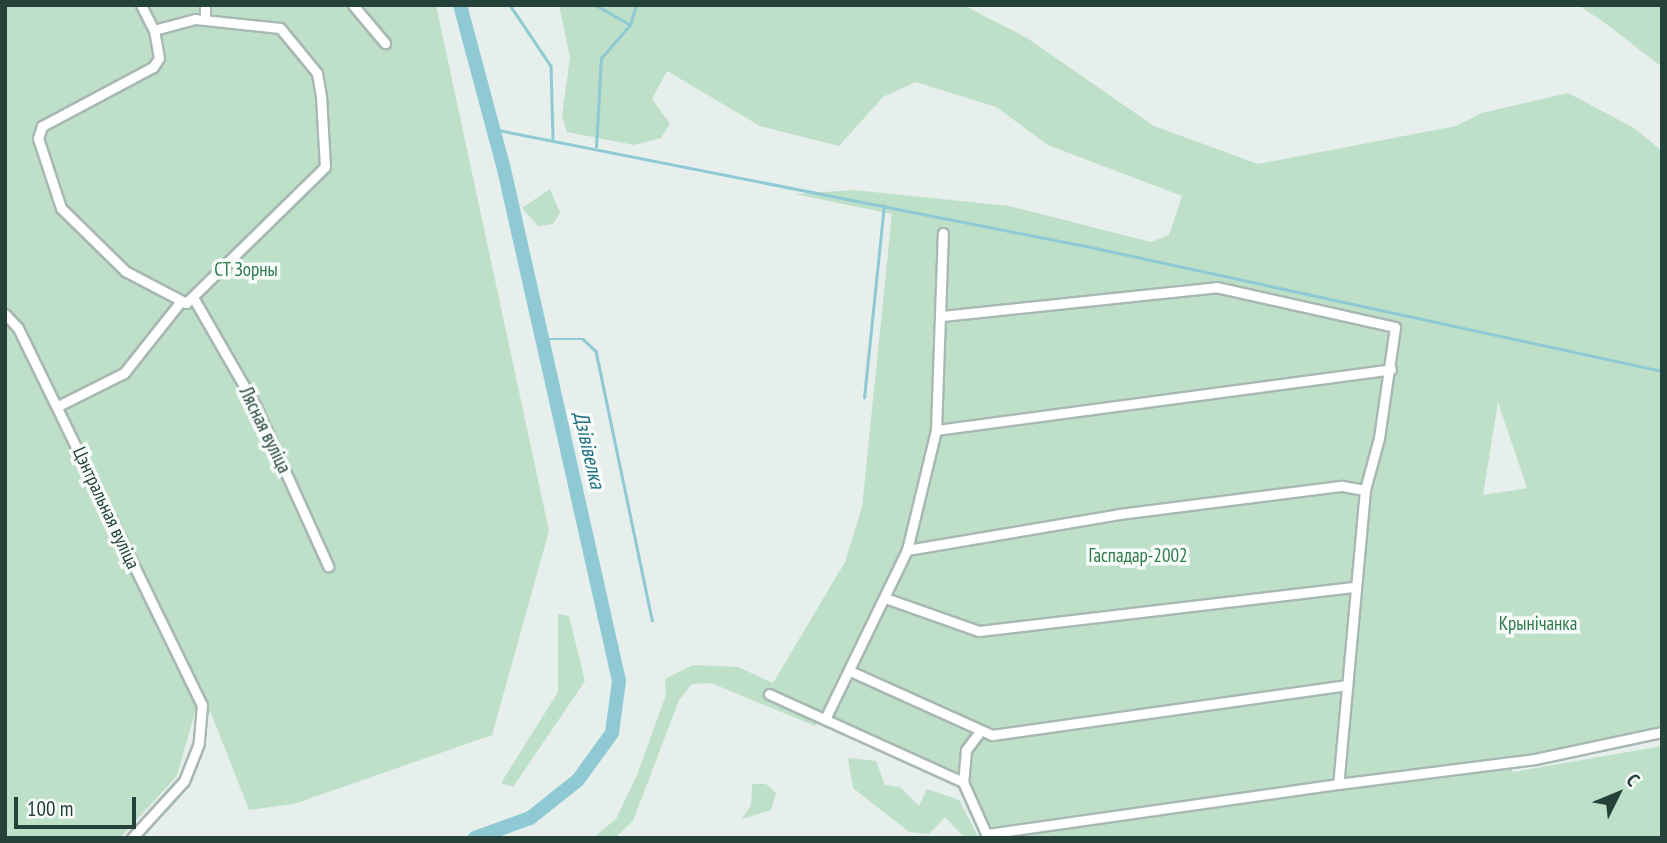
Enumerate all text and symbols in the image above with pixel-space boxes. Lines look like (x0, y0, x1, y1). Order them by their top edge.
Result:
park label: СТ Зорны (214, 259, 278, 281)
street label: Лясная вуліца (234, 383, 296, 477)
water label: Дзівівелка (568, 409, 610, 491)
street label: Цэнтральная вуліца (68, 443, 144, 573)
park label: Гаспадар-2002 (1088, 545, 1188, 567)
park label: Крынічанка (1499, 613, 1577, 635)
north arrow (1583, 759, 1653, 829)
text: С (1622, 768, 1645, 791)
scale bar (18, 784, 140, 828)
text: 100 m (27, 795, 73, 822)

